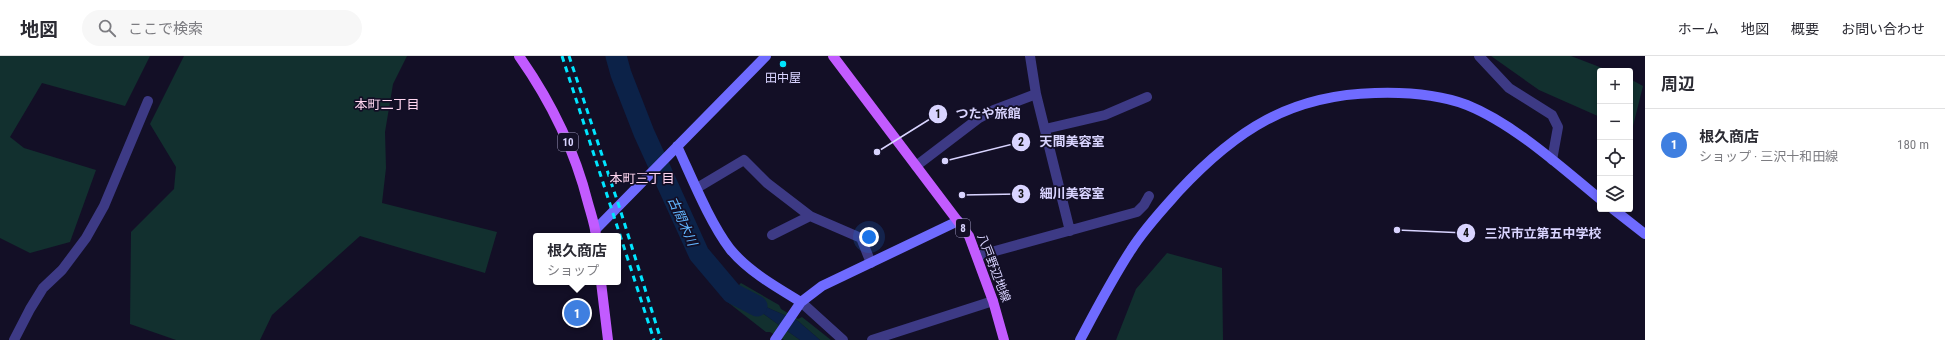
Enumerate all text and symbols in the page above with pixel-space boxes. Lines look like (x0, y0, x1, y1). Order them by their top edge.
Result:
search box (82, 10, 362, 46)
icon: search (96, 17, 118, 39)
text: 地図 (20, 18, 58, 41)
text: ここで検索 (128, 20, 203, 38)
text: ホーム (1677, 21, 1719, 37)
text: 地図 (1741, 21, 1769, 37)
text: 概要 (1791, 21, 1819, 37)
text: お問い合わせ (1841, 21, 1925, 37)
marker: 田中屋 (778, 59, 788, 69)
map controls (1597, 68, 1633, 212)
button: + (1597, 68, 1633, 104)
place label: 田中屋 (765, 71, 801, 85)
text: 周辺 (1661, 74, 1695, 94)
district label: 本町二丁目 (354, 97, 420, 112)
callout: つたや旅館 (928, 101, 1029, 126)
button: − (1597, 104, 1633, 140)
text: つたや旅館 (955, 106, 1021, 121)
text: 1 (935, 107, 941, 121)
text: 根久商店 (1699, 128, 1759, 146)
callout: 天間美容室 (1011, 129, 1112, 154)
road number: 10 (558, 133, 578, 151)
text: 天間美容室 (1039, 134, 1105, 149)
text: 2 (1018, 135, 1024, 149)
text: 1 (1671, 137, 1677, 152)
text: 180 m (1897, 137, 1929, 152)
button: locate (1597, 140, 1633, 176)
text: ショップ · 三沢十和田線 (1699, 149, 1838, 164)
district label: 本町三丁目 (609, 171, 675, 186)
button: layers (1597, 176, 1633, 212)
callout: 細川美容室 (1011, 181, 1112, 206)
text: 細川美容室 (1039, 186, 1105, 201)
text: 3 (1018, 187, 1024, 201)
water label: 古間木川 (665, 194, 701, 250)
road number: 8 (956, 219, 970, 237)
callout: 三沢市立第五中学校 (1456, 221, 1609, 246)
text: 4 (1463, 226, 1469, 240)
text: 三沢市立第五中学校 (1484, 226, 1602, 241)
your location (859, 227, 879, 247)
street label: 八戸野辺地線 (975, 232, 1013, 304)
popup (533, 233, 621, 285)
text: 根久商店 (547, 242, 607, 260)
text: ショップ (547, 263, 599, 278)
pin: 1 (564, 298, 590, 328)

